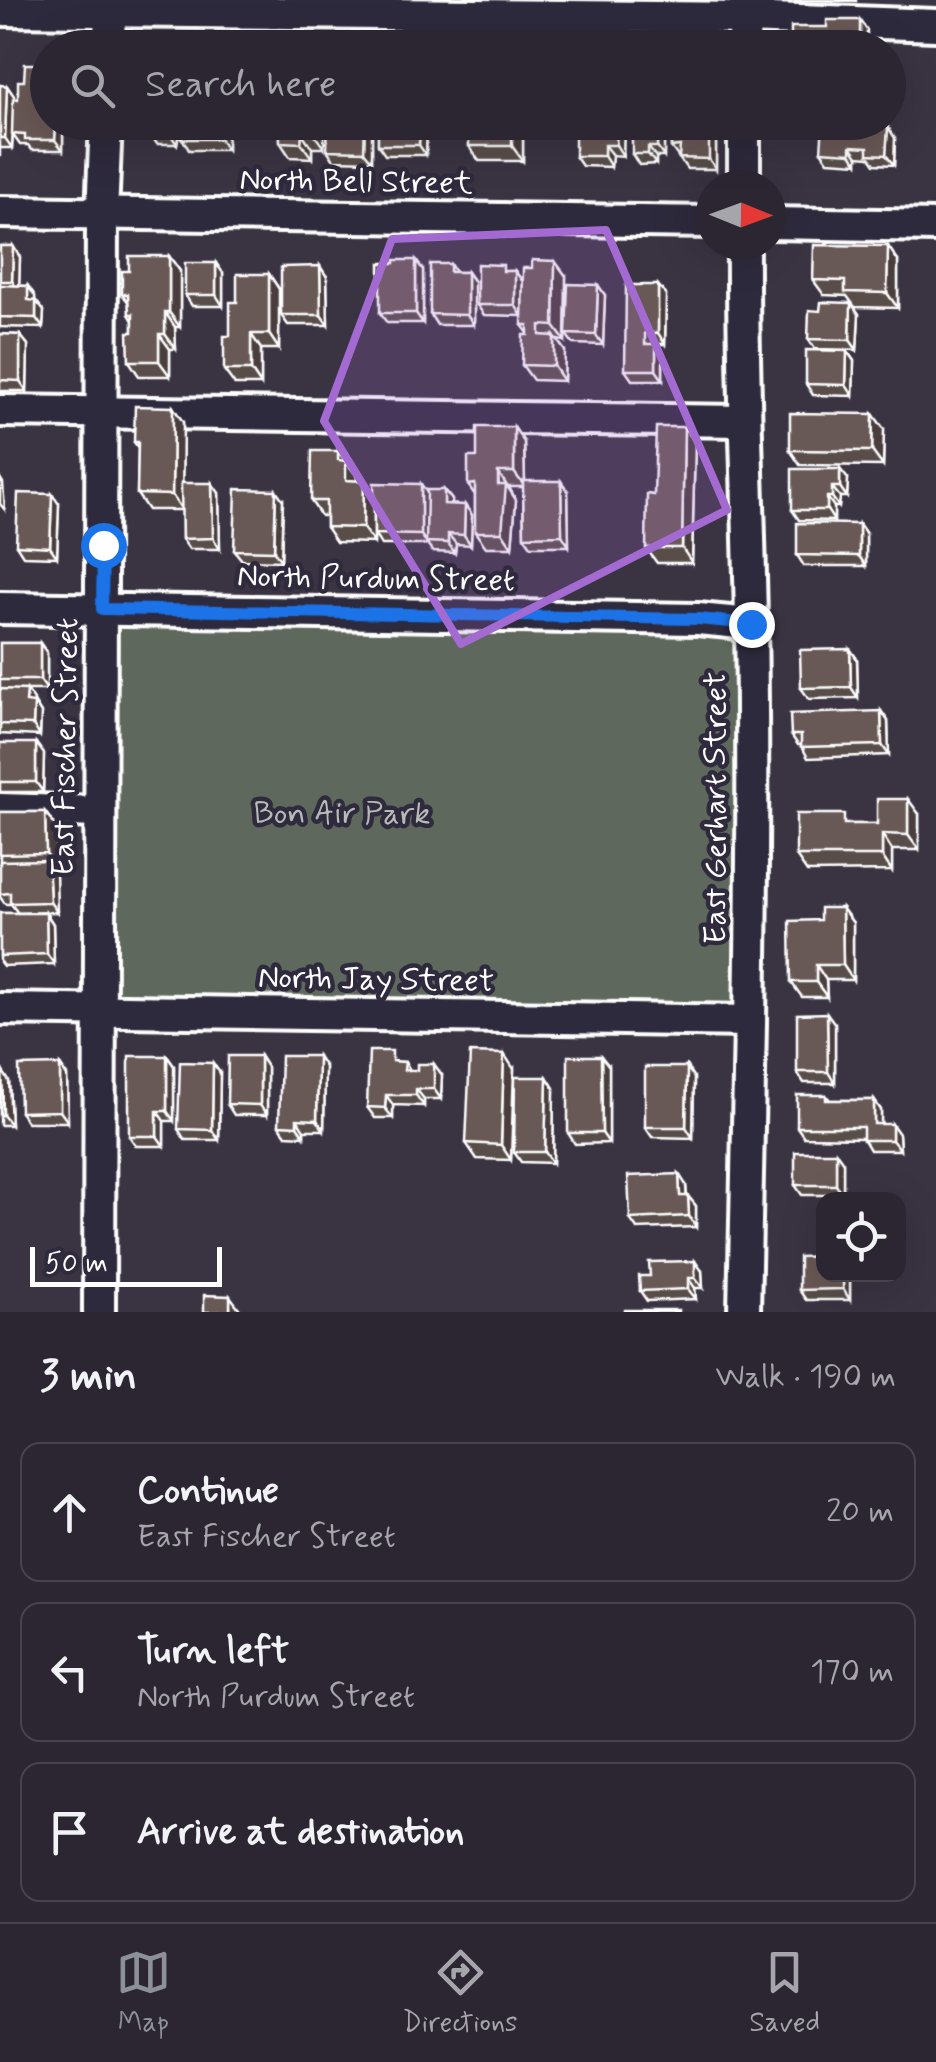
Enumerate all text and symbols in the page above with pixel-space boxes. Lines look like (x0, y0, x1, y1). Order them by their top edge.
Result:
search box (30, 30, 906, 140)
icon: search (65, 58, 120, 113)
text: Search here (145, 61, 336, 110)
street label: North Bell Street (239, 159, 473, 205)
north arrow (696, 170, 786, 260)
route start (81, 523, 127, 569)
street label: North Purdum Street (237, 556, 515, 602)
route end (729, 602, 775, 648)
street label: East Fischer Street (43, 617, 89, 877)
street label: East Gerhart Street (695, 672, 737, 944)
park label: Bon Air Park (254, 793, 430, 835)
street label: North Jay Street (258, 957, 494, 1003)
map controls (816, 1192, 906, 1282)
button: locate (816, 1192, 906, 1282)
scale bar (30, 1242, 222, 1286)
text: 50 m (45, 1246, 108, 1283)
text: 3 min (40, 1350, 137, 1405)
text: Walk · 190 m (716, 1356, 896, 1398)
text: Continue (137, 1467, 279, 1516)
icon: ahead (42, 1485, 97, 1540)
text: 20 m (826, 1491, 894, 1533)
text: East Fischer Street (137, 1516, 396, 1558)
text: Turn left (137, 1627, 289, 1676)
icon: left (42, 1645, 97, 1700)
text: 170 m (810, 1651, 894, 1693)
text: North Purdum Street (137, 1676, 415, 1718)
icon: arrive (42, 1805, 97, 1860)
text: Arrive at destination (137, 1808, 464, 1857)
tab: Map (116, 1945, 171, 2042)
tab: Directions (403, 1945, 518, 2042)
tab: Saved (749, 1945, 820, 2042)

